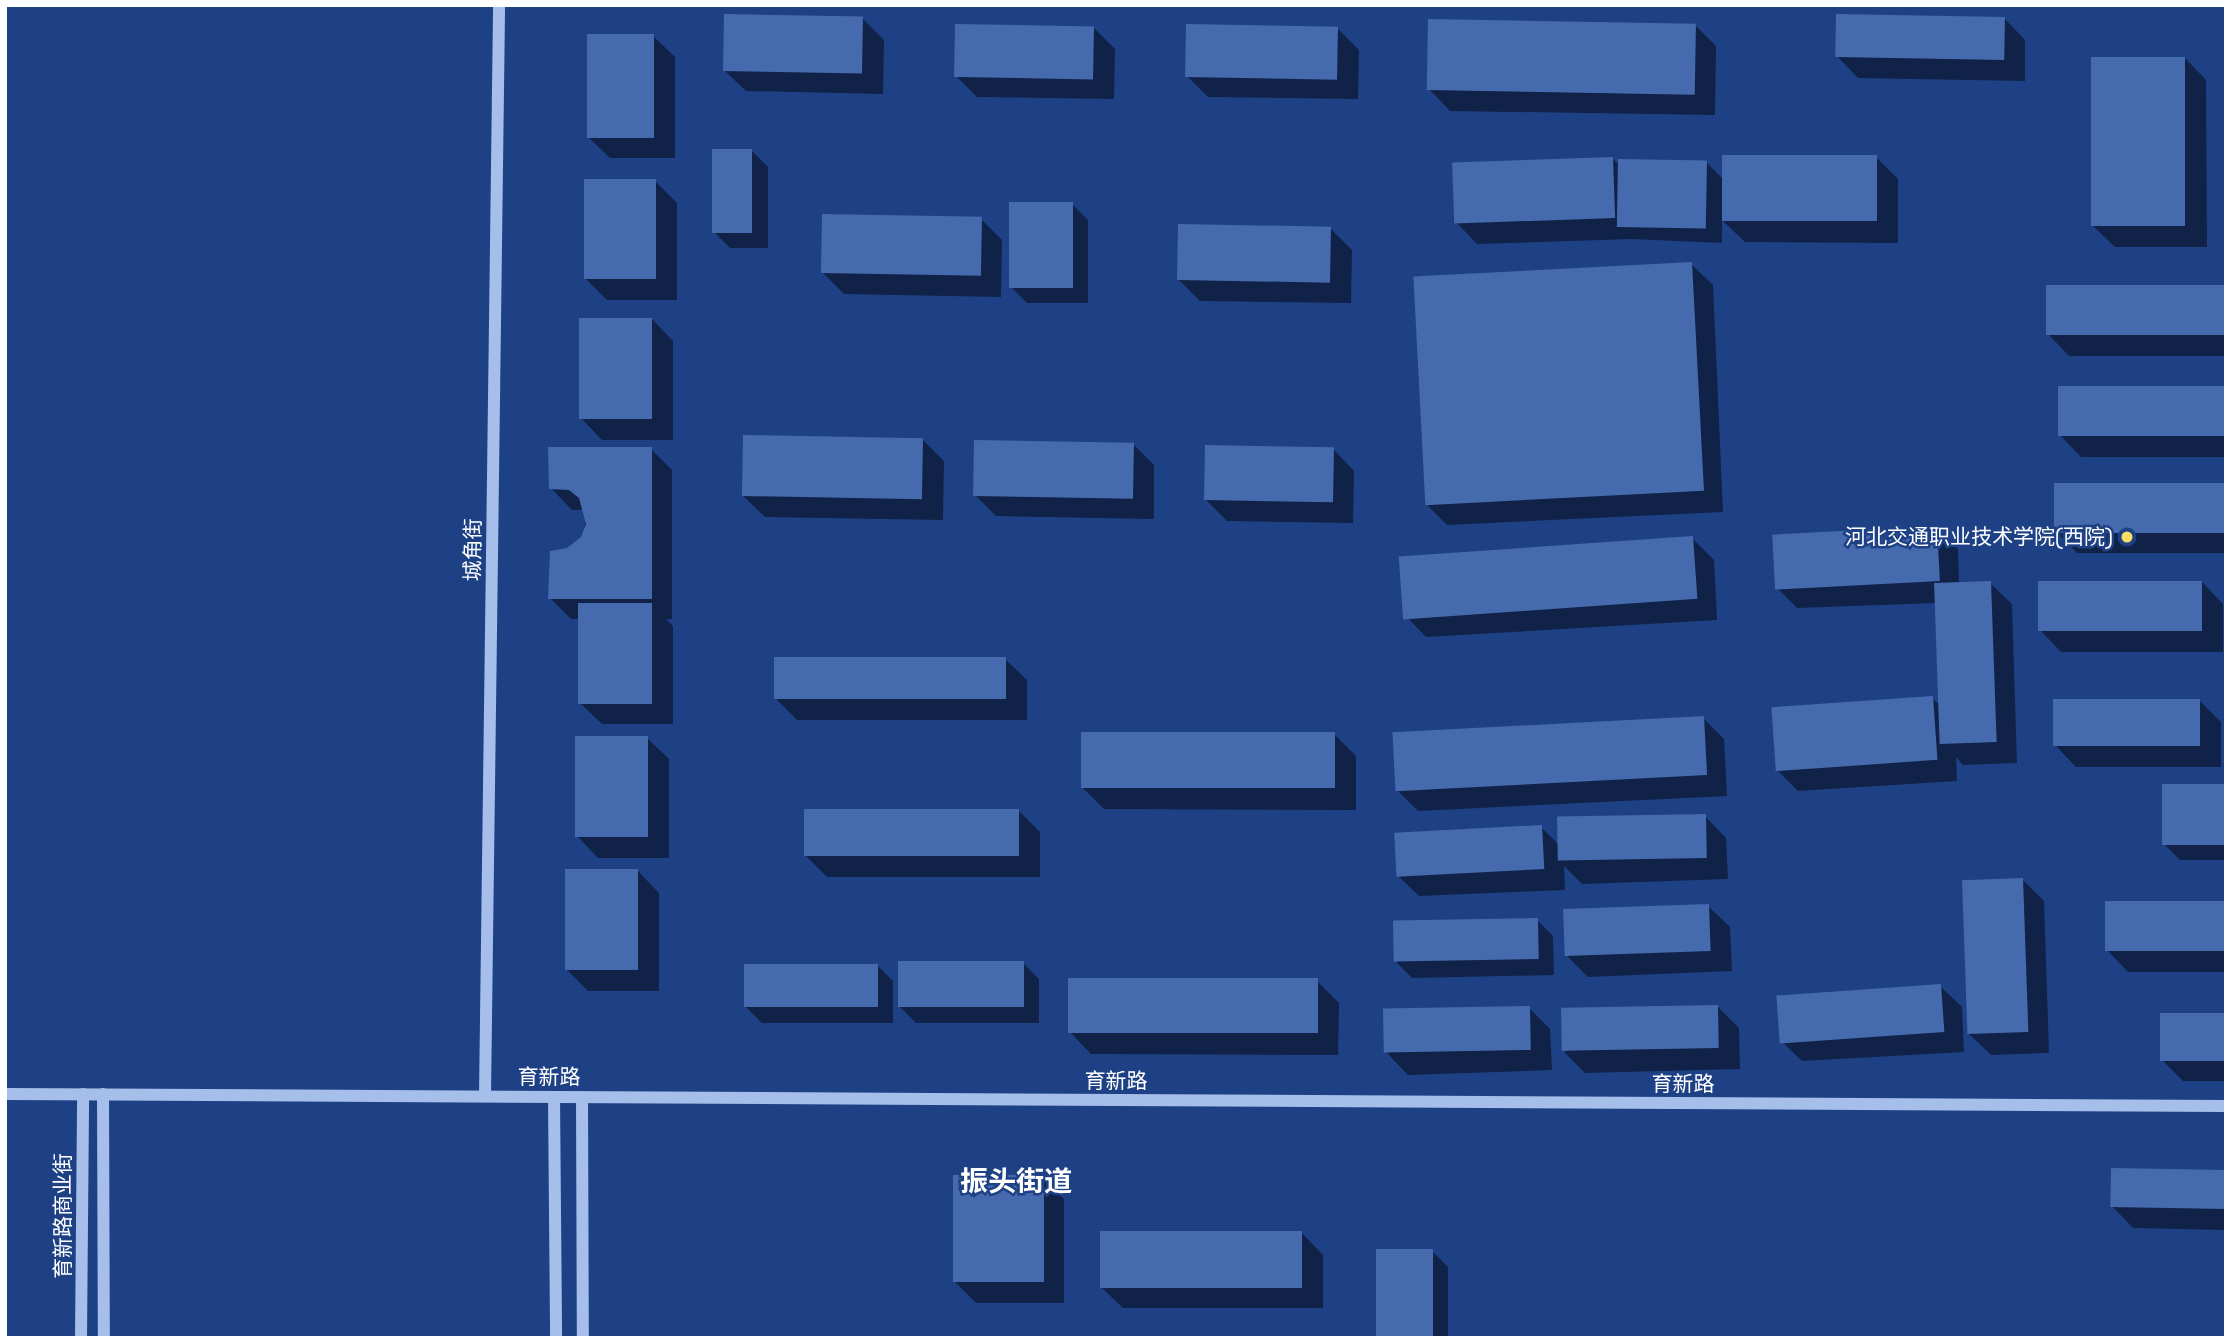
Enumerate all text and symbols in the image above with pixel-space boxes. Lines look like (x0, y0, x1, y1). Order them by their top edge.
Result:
street label: 城角街 (460, 518, 486, 582)
place label: 河北交通职业技术学院(西院) (1845, 524, 2113, 550)
marker: 河北交通职业技术学院(西院) (2119, 529, 2135, 545)
street label: 育新路 (518, 1064, 580, 1090)
street label: 育新路 (1085, 1068, 1147, 1094)
street label: 育新路 (1652, 1071, 1714, 1097)
street label: 育新路商业街 (50, 1153, 76, 1279)
district label: 振头街道 (960, 1164, 1072, 1198)

